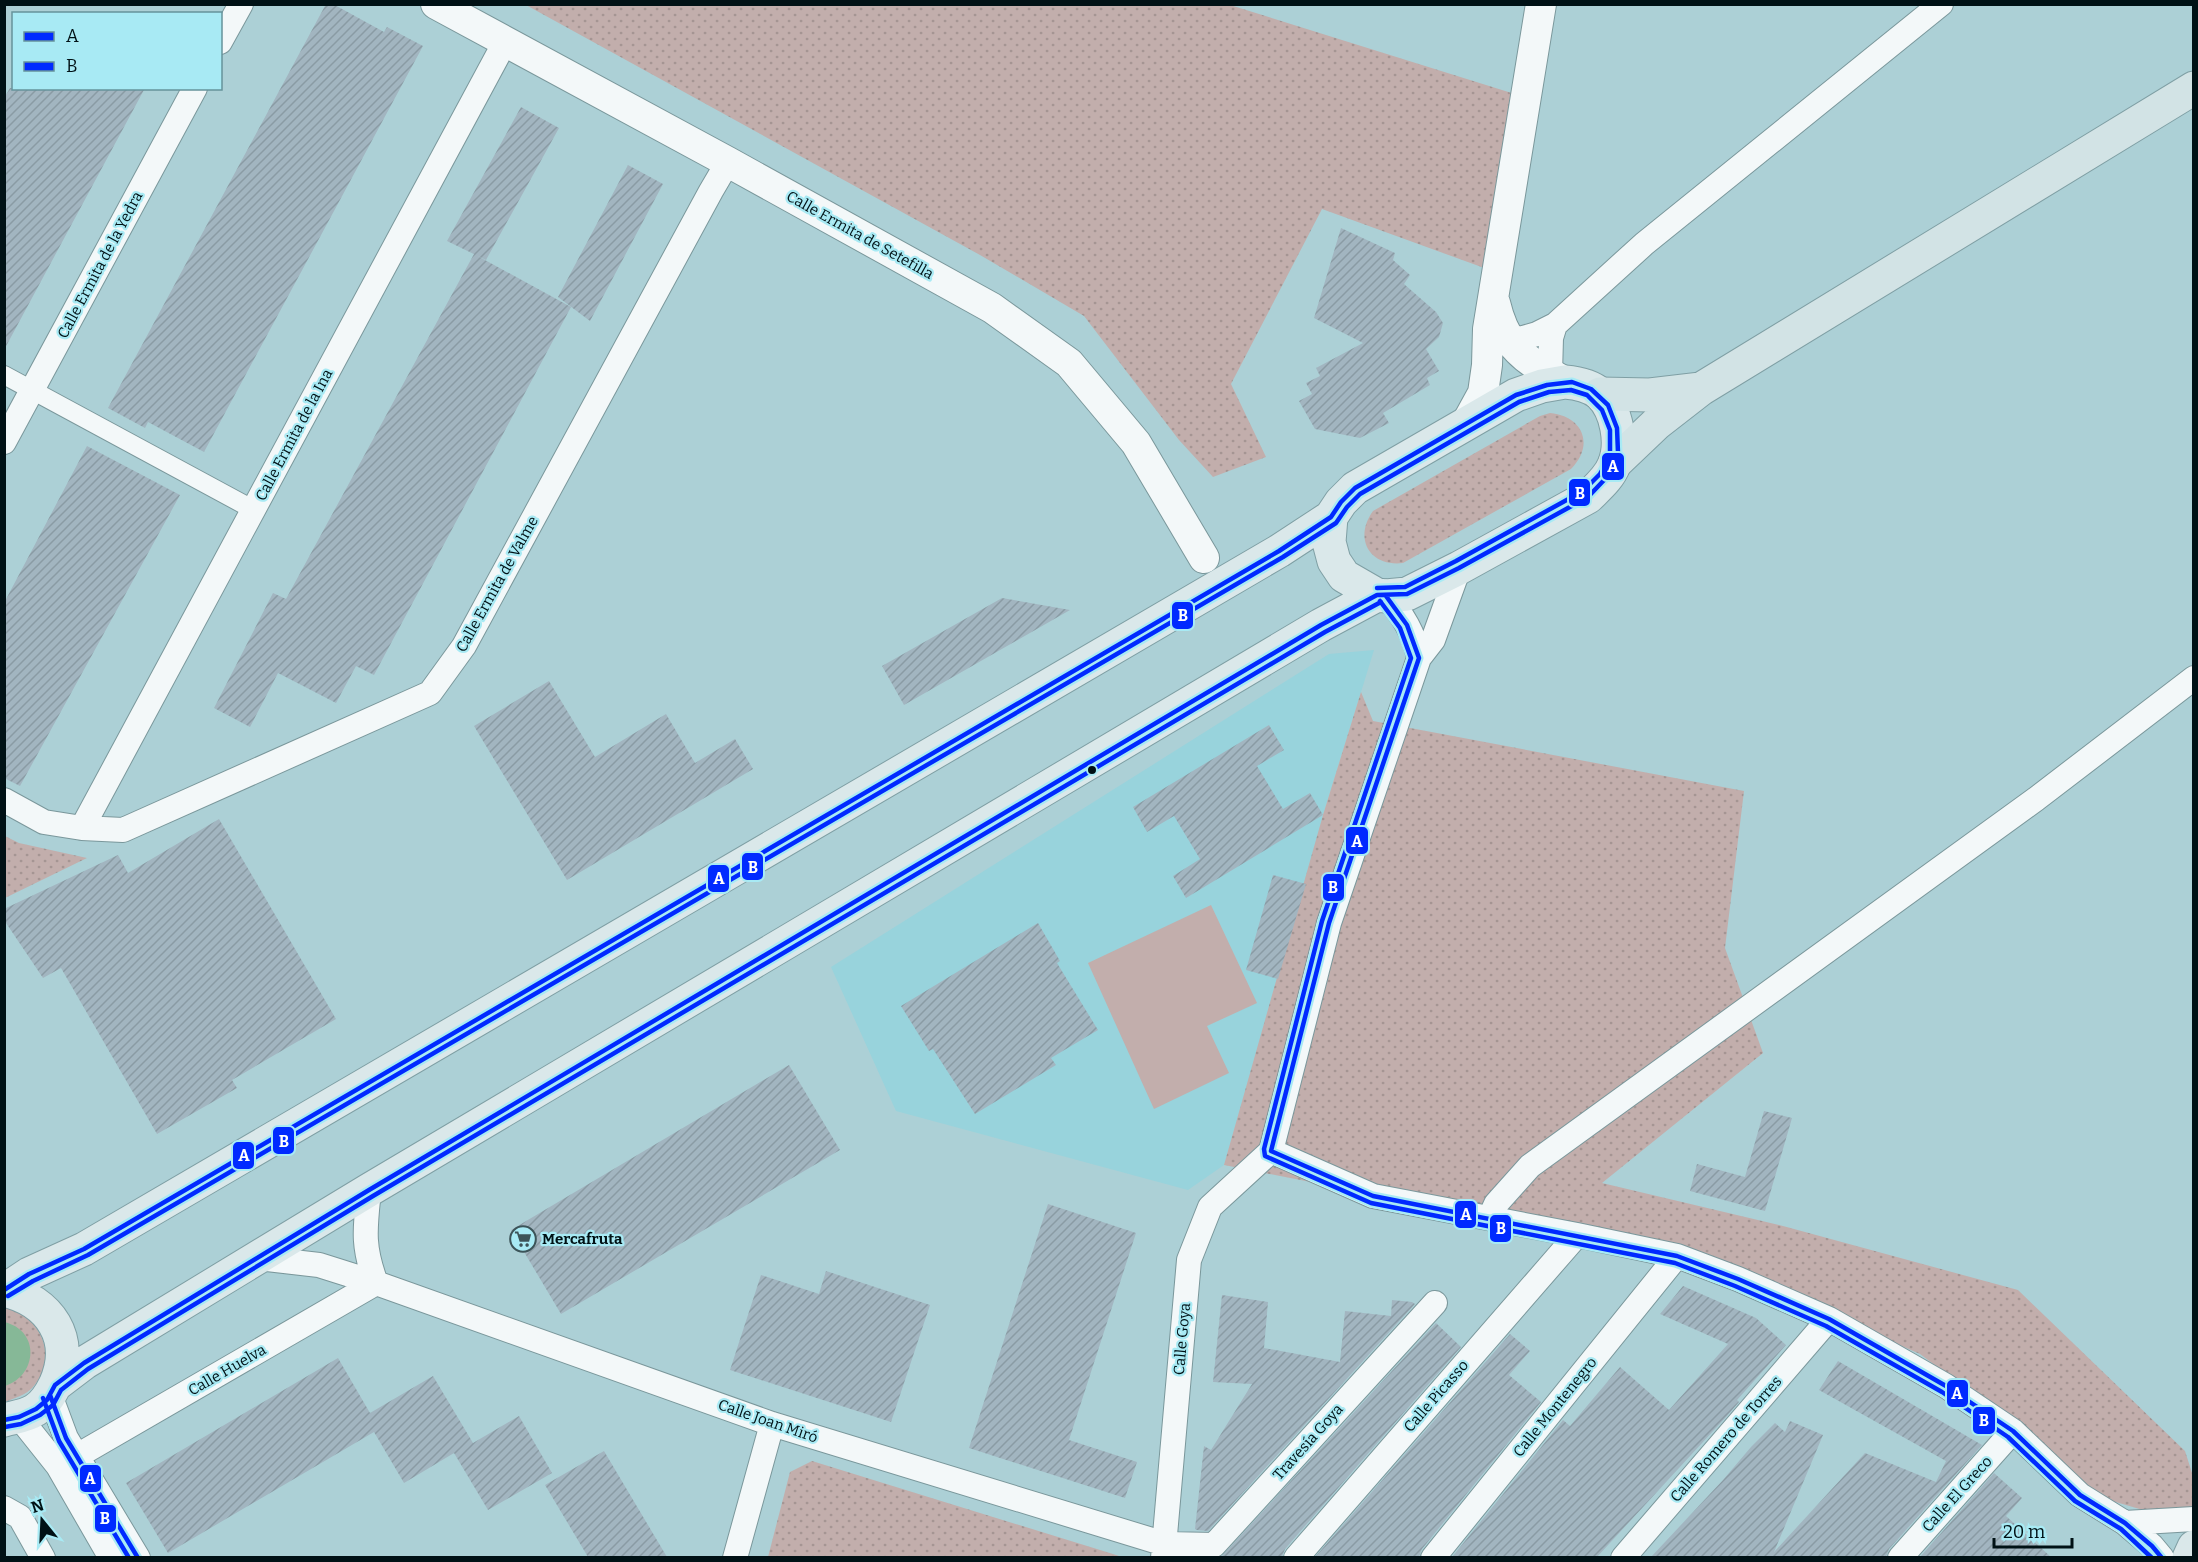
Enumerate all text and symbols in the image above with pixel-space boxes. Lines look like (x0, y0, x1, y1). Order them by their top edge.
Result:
legend (12, 12, 222, 90)
text: A (66, 25, 79, 47)
text: B (66, 55, 78, 77)
street label: Calle Ermita de Setefilla (783, 187, 937, 283)
street label: Calle Ermita de la Yedra (54, 189, 146, 341)
street label: Calle Ermita de la Ina (252, 366, 336, 504)
line badge: A (1601, 452, 1625, 481)
text: A (1607, 457, 1619, 476)
line badge: B (1568, 478, 1591, 507)
text: B (1575, 484, 1585, 503)
street label: Calle Ermita de Valme (452, 513, 542, 655)
line badge: B (1171, 601, 1194, 630)
text: B (1178, 606, 1188, 625)
unlabelled marker (1086, 764, 1098, 776)
line badge: A (1345, 826, 1369, 855)
text: A (1351, 832, 1363, 851)
line badge: B (741, 852, 764, 881)
text: B (748, 858, 758, 877)
line badge: A (707, 864, 730, 893)
text: A (713, 869, 725, 888)
line badge: B (1322, 873, 1345, 902)
text: B (1328, 878, 1338, 897)
line badge: B (272, 1126, 295, 1155)
text: B (279, 1132, 289, 1151)
line badge: A (232, 1141, 255, 1170)
text: A (238, 1146, 250, 1165)
line badge: A (1454, 1200, 1477, 1229)
text: A (1460, 1205, 1472, 1224)
line badge: B (1489, 1214, 1512, 1243)
text: B (1496, 1219, 1506, 1238)
supermarket icon: Mercafruta (508, 1224, 538, 1254)
place label: Mercafruta (542, 1230, 623, 1248)
street label: Calle Goya (1170, 1302, 1194, 1376)
street label: Calle Huelva (185, 1341, 269, 1399)
street label: Calle Montenegro (1509, 1354, 1601, 1460)
street label: Calle Picasso (1400, 1356, 1472, 1436)
street label: Calle Romero de Torres (1666, 1372, 1786, 1506)
line badge: A (1946, 1379, 1969, 1408)
text: A (1951, 1384, 1963, 1403)
street label: Calle Joan Miró (716, 1396, 820, 1446)
street label: Travesía Goya (1269, 1400, 1347, 1484)
line badge: B (1972, 1406, 1996, 1435)
text: B (1979, 1411, 1989, 1430)
street label: Calle El Greco (1918, 1452, 1996, 1536)
line badge: A (79, 1464, 102, 1493)
text: A (84, 1469, 96, 1488)
north arrow (12, 1490, 72, 1550)
text: N (29, 1495, 46, 1517)
line badge: B (94, 1504, 117, 1533)
text: B (100, 1509, 110, 1528)
scale bar (1994, 1511, 2072, 1549)
text: 20 m (2003, 1521, 2045, 1543)

